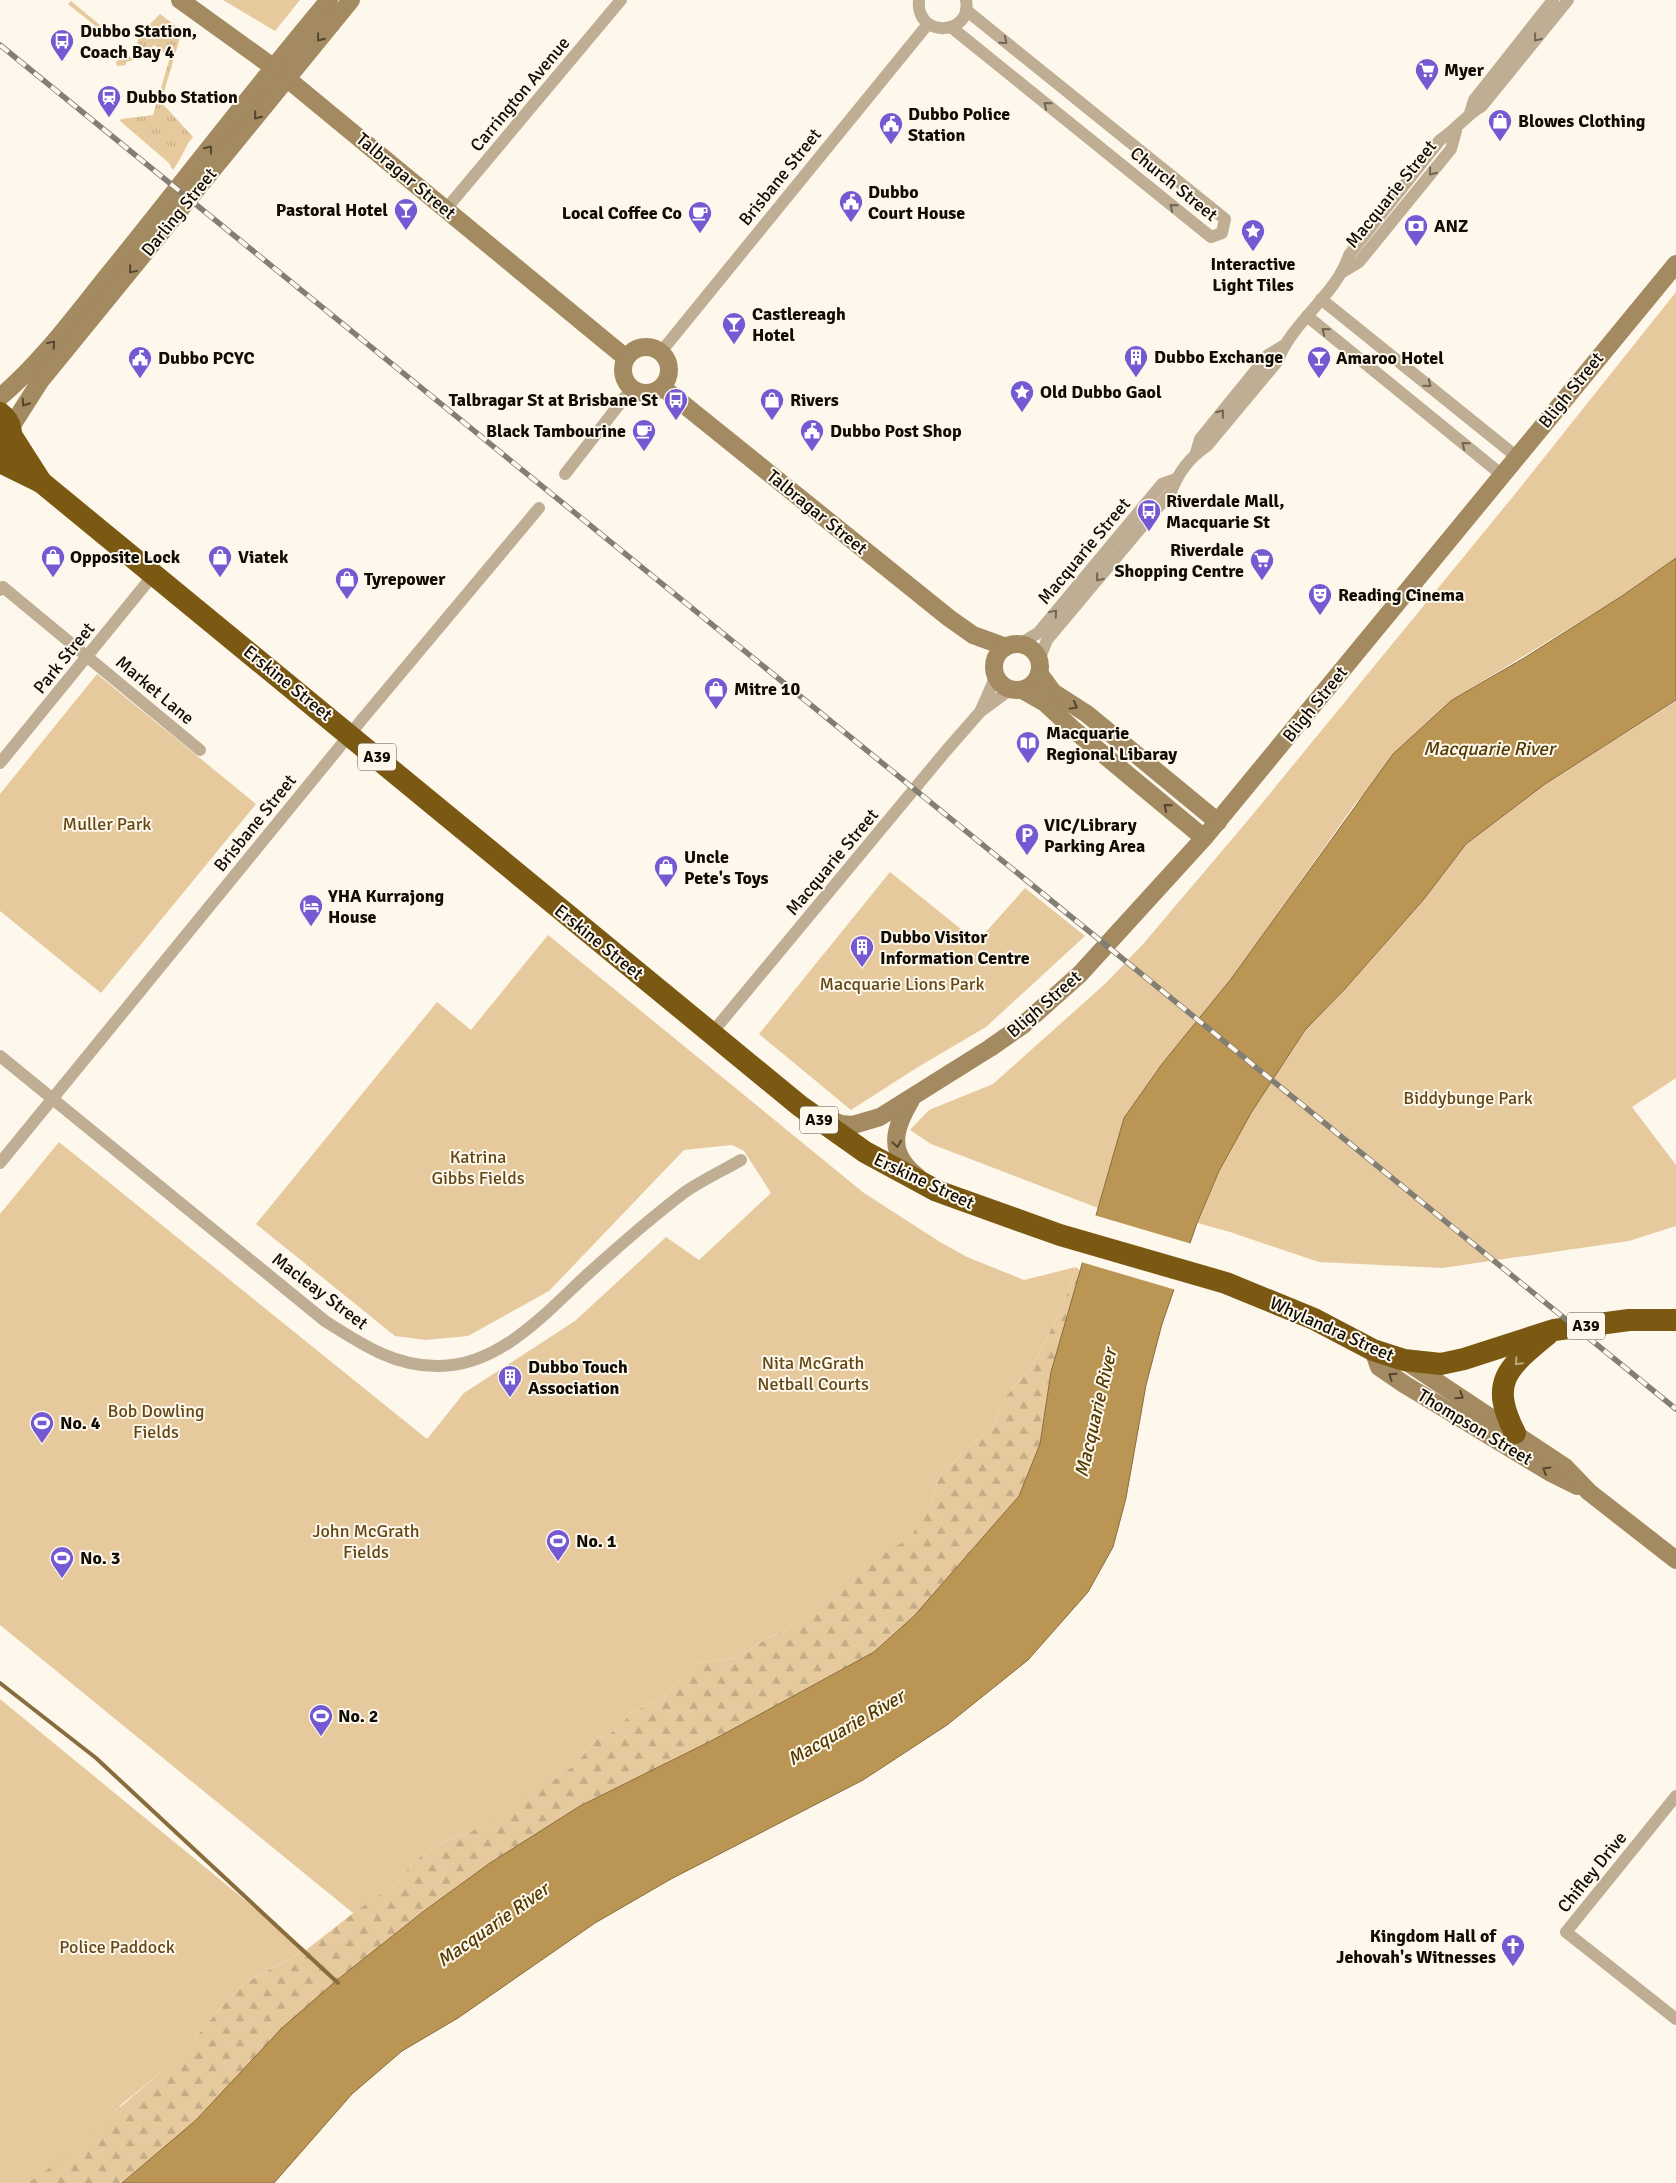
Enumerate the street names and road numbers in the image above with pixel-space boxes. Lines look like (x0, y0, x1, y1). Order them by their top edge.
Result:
street label: Carrington Avenue (466, 32, 574, 156)
street label: Brisbane Street (734, 124, 826, 230)
street label: Talbragar Street (352, 128, 460, 224)
street label: Macquarie Street (1341, 136, 1441, 252)
street label: Church Street (1126, 142, 1222, 226)
street label: Darling Street (137, 163, 221, 261)
street label: Bligh Street (1534, 348, 1608, 432)
street label: Talbragar Street (762, 465, 872, 559)
street label: Macquarie Street (1033, 493, 1135, 609)
street label: Park Street (29, 618, 99, 698)
street label: Erskine Street (239, 640, 337, 726)
street label: Market Lane (111, 651, 199, 729)
street label: Bligh Street (1278, 662, 1352, 746)
road number: A39 (358, 744, 396, 770)
street label: Brisbane Street (209, 770, 301, 876)
street label: Macquarie Street (781, 804, 883, 920)
street label: Erskine Street (550, 899, 648, 985)
street label: Bligh Street (1002, 966, 1086, 1042)
road number: A39 (800, 1106, 838, 1134)
street label: Erskine Street (870, 1148, 978, 1214)
street label: Macleay Street (268, 1248, 372, 1334)
street label: Whylandra Street (1267, 1292, 1397, 1366)
road number: A39 (1567, 1312, 1605, 1340)
street label: Thompson Street (1414, 1384, 1536, 1470)
street label: Chifley Drive (1553, 1827, 1631, 1917)

